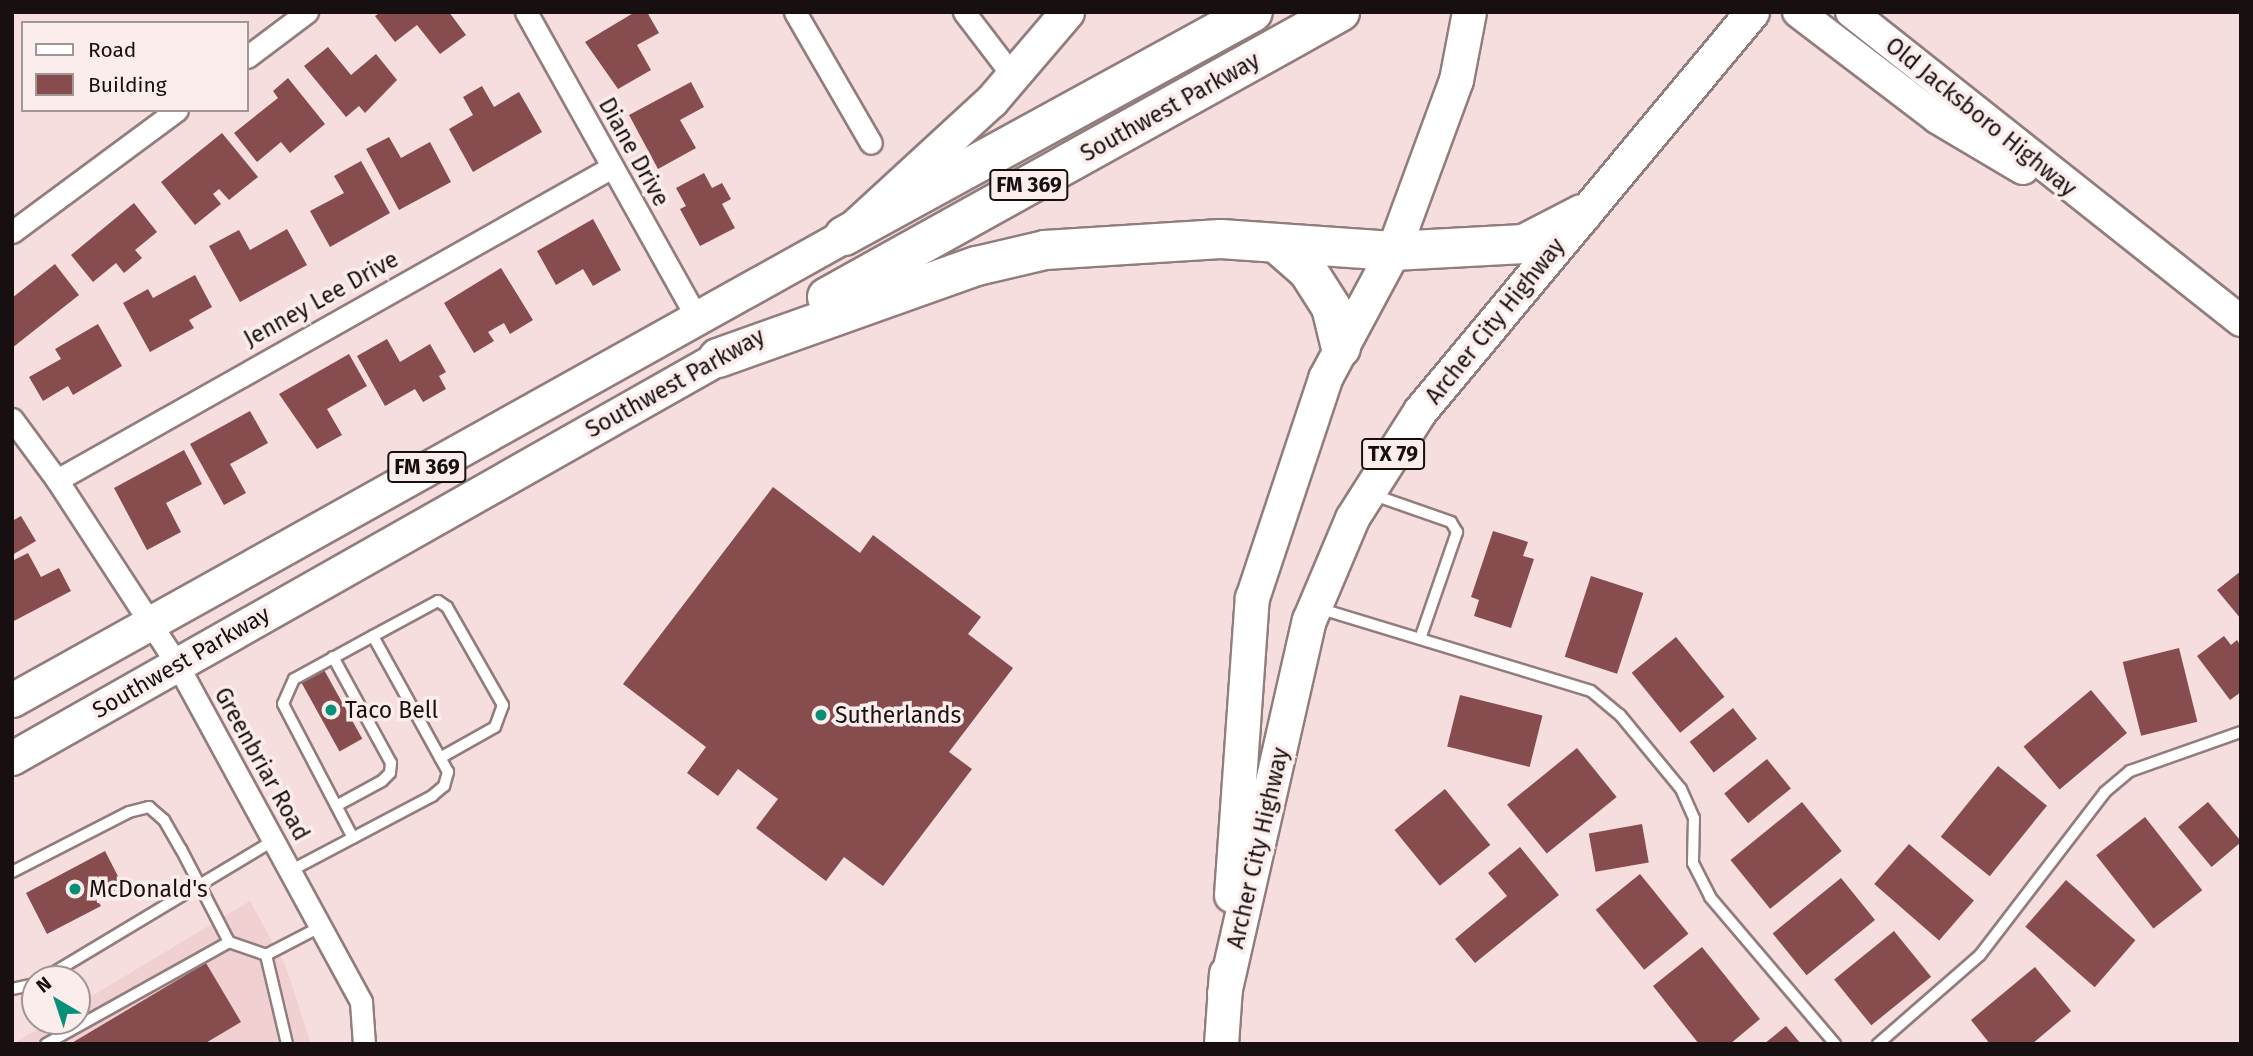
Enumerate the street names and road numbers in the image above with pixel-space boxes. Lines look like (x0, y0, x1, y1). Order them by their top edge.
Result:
street label: Old Jacksboro Highway (1880, 32, 2082, 202)
street label: Southwest Parkway (1076, 46, 1264, 168)
street label: Diane Drive (593, 93, 675, 211)
road number: FM 369 (989, 168, 1069, 202)
street label: Archer City Highway (1420, 232, 1570, 410)
street label: Jenney Lee Drive (239, 245, 403, 353)
street label: Southwest Parkway (581, 322, 769, 444)
road number: TX 79 (1360, 436, 1426, 472)
road number: FM 369 (387, 449, 467, 484)
street label: Southwest Parkway (87, 600, 275, 724)
street label: Greenbriar Road (209, 683, 315, 845)
street label: Archer City Highway (1221, 745, 1295, 951)

